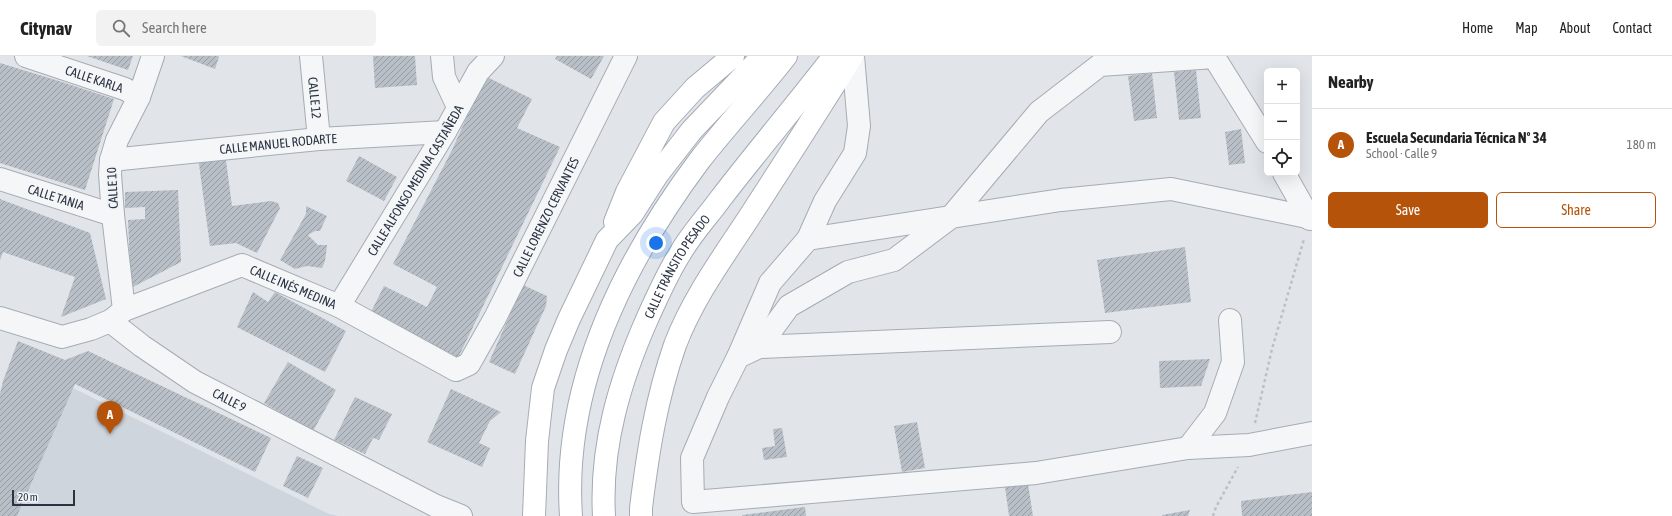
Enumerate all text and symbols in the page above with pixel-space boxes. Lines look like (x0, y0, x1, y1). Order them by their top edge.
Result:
search box (96, 10, 376, 46)
text: Citynav (20, 17, 72, 39)
icon: search (110, 17, 132, 39)
text: Search here (142, 19, 207, 36)
text: Home (1462, 20, 1493, 36)
text: Map (1515, 20, 1538, 36)
text: About (1560, 20, 1591, 36)
text: Contact (1613, 20, 1652, 36)
street label: CALLE KARLA (63, 63, 126, 96)
map controls (1264, 68, 1300, 176)
button: + (1264, 68, 1300, 104)
text: Nearby (1328, 72, 1374, 92)
street label: CALLE 12 (305, 76, 324, 119)
street label: CALLE ALFONSO MEDINA CASTAÑEDA (364, 102, 467, 259)
button: − (1264, 104, 1300, 140)
text: Escuela Secundaria Técnica Nº 34 (1366, 129, 1547, 146)
street label: CALLE MANUEL RODARTE (219, 131, 338, 157)
text: A (1338, 137, 1344, 152)
text: 180 m (1627, 137, 1656, 152)
button: locate (1264, 140, 1300, 176)
text: School · Calle 9 (1366, 146, 1437, 161)
street label: CALLE LORENZO CERVANTES (510, 155, 582, 279)
street label: CALLE 10 (104, 167, 121, 209)
street label: CALLE TANIA (26, 181, 87, 214)
button: Save (1328, 192, 1488, 228)
button: Share (1496, 192, 1656, 228)
street label: CALLE TRÁNSITO PESADO (641, 211, 714, 321)
your location (646, 233, 666, 253)
street label: CALLE INÉS MEDINA (248, 262, 339, 312)
street label: CALLE 9 (210, 385, 249, 415)
pin: A (97, 401, 123, 434)
scale bar (12, 488, 75, 507)
text: 20 m (18, 491, 38, 503)

